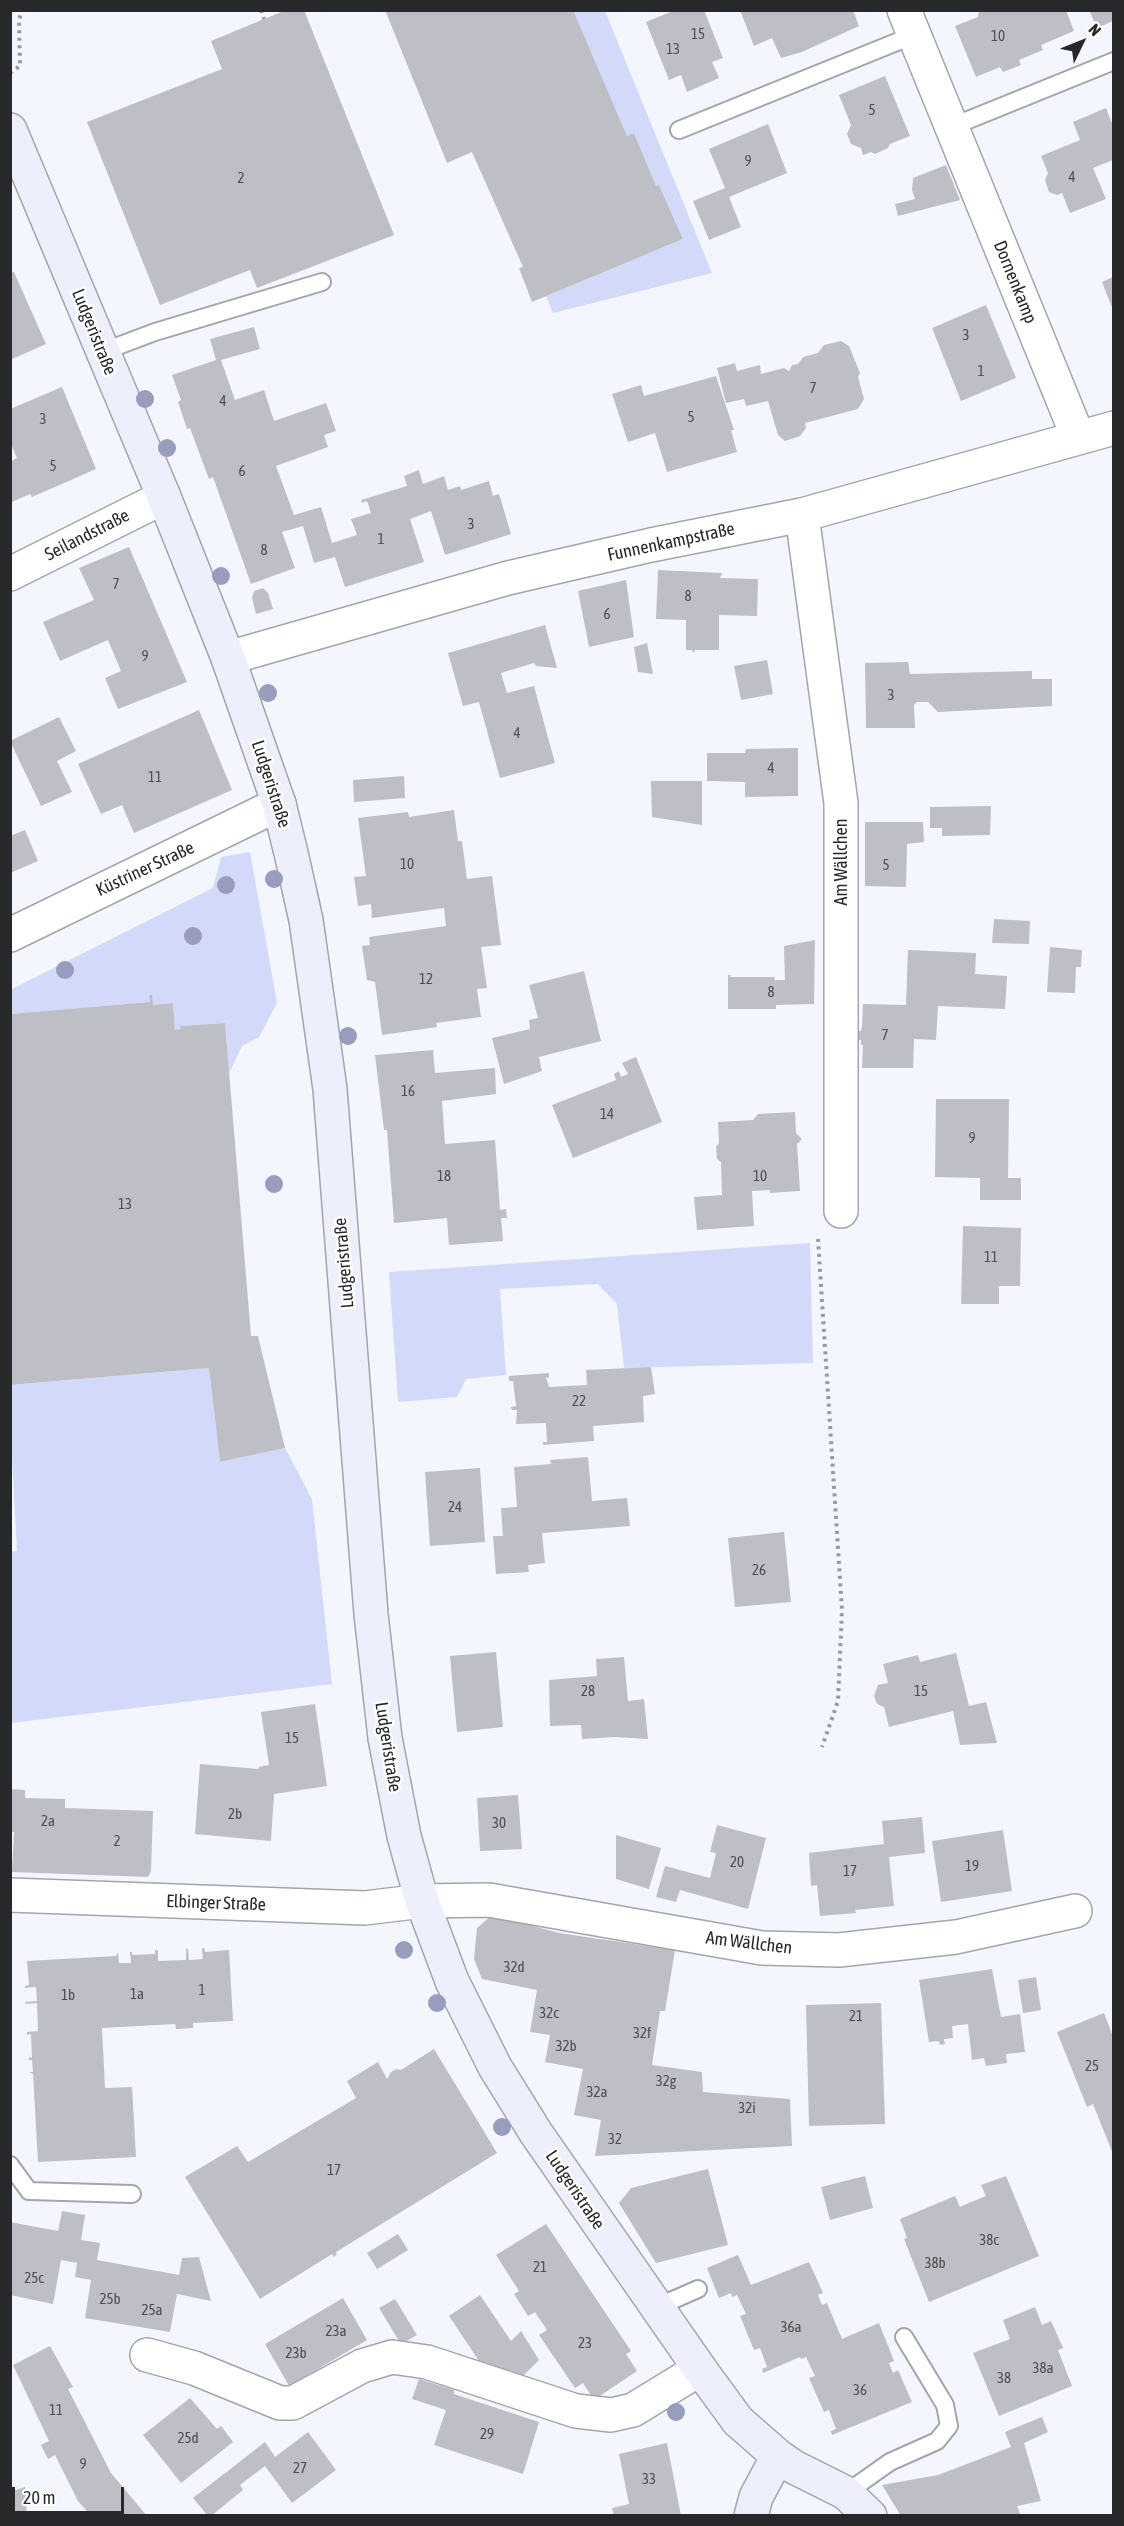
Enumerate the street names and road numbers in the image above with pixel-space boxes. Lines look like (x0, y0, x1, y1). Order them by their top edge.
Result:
street label: Dornenkamp (989, 237, 1041, 327)
street label: Ludgeristraße (67, 286, 121, 378)
street label: Seilandstraße (41, 505, 133, 565)
street label: Funnenkampstraße (605, 518, 737, 566)
street label: Ludgeristraße (247, 738, 295, 830)
street label: Am Wällchen (830, 819, 852, 905)
street label: Küstriner Straße (93, 837, 197, 901)
street label: Ludgeristraße (329, 1217, 359, 1309)
street label: Ludgeristraße (370, 1701, 406, 1793)
street label: Elbinger Straße (166, 1890, 266, 1916)
street label: Am Wällchen (705, 1927, 793, 1959)
street label: Ludgeristraße (541, 2146, 609, 2234)

